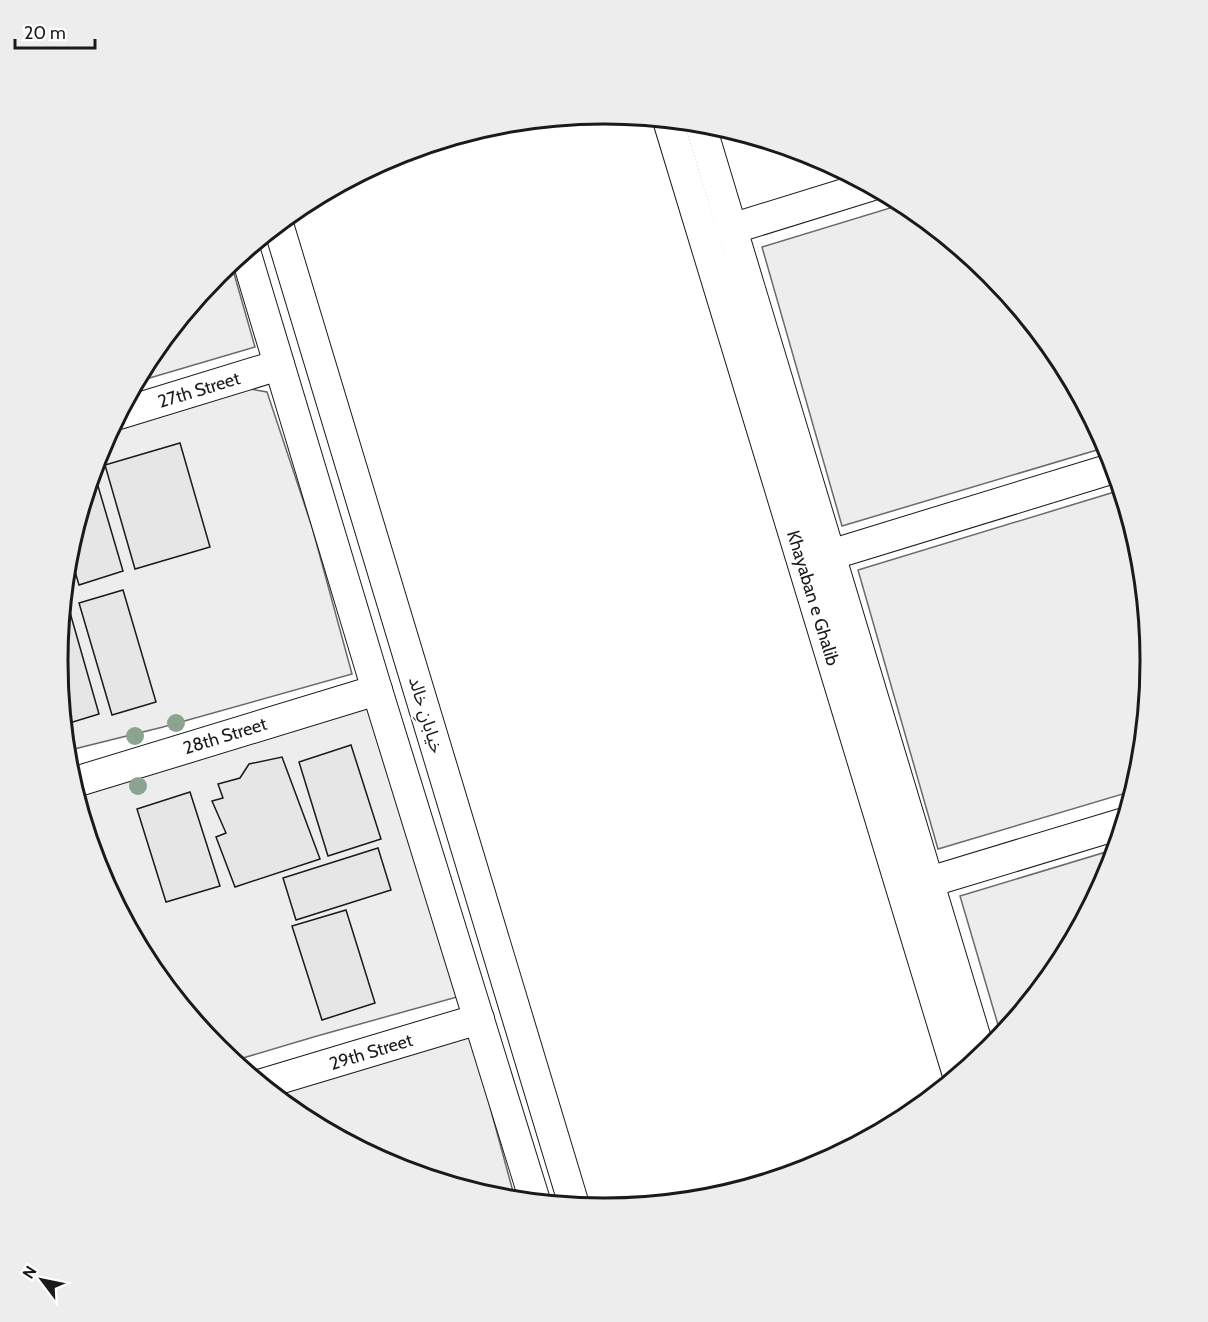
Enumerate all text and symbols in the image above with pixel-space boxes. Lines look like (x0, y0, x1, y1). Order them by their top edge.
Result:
scale bar (15, 12, 94, 50)
text: 20 m (24, 22, 66, 44)
street label: 27th Street (155, 367, 243, 413)
street label: Khayaban e Ghalib (782, 528, 844, 668)
street label: خیابانِ خالد (401, 674, 448, 757)
street label: 28th Street (180, 713, 270, 759)
street label: 29th Street (327, 1029, 415, 1075)
north arrow (12, 1250, 72, 1310)
text: N (19, 1262, 41, 1282)

